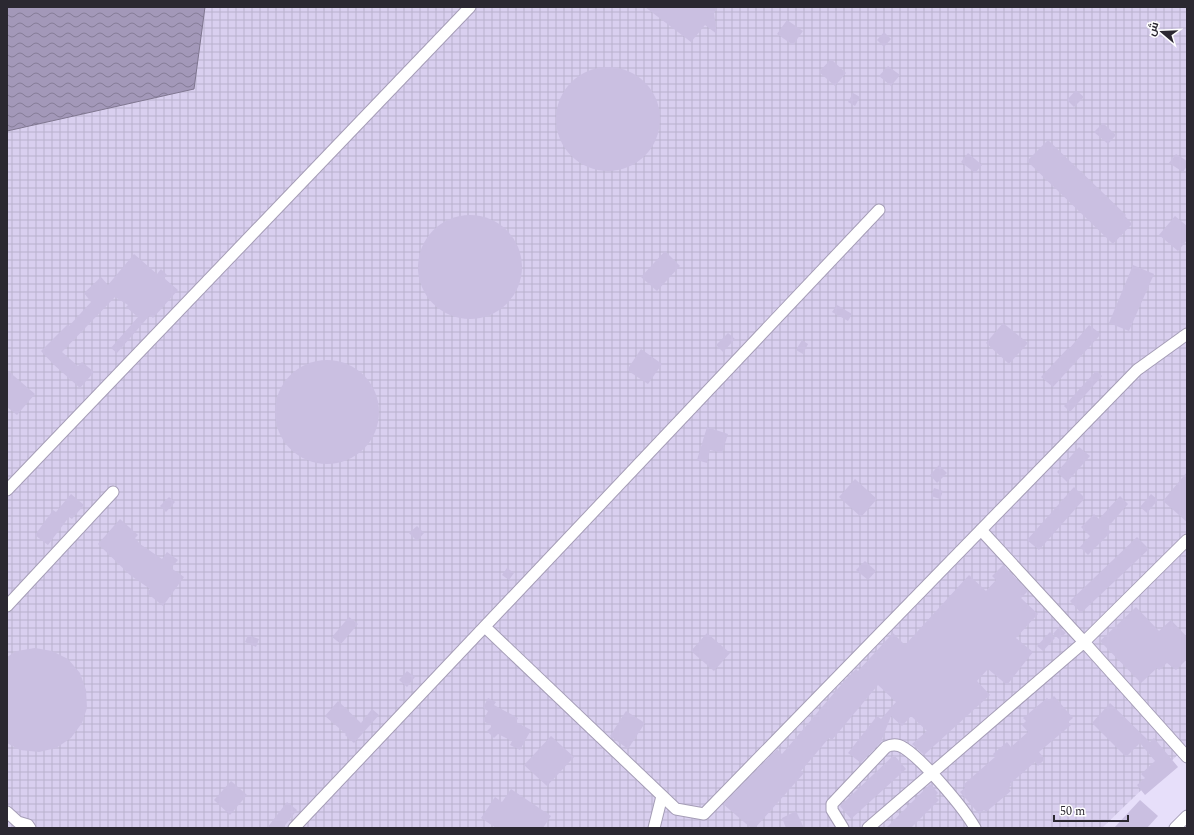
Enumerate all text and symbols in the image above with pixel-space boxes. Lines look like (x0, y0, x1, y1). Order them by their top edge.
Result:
north arrow (1142, 12, 1182, 52)
text: ش (1143, 19, 1163, 38)
scale bar (1054, 797, 1128, 823)
text: 50 m (1060, 802, 1085, 821)

